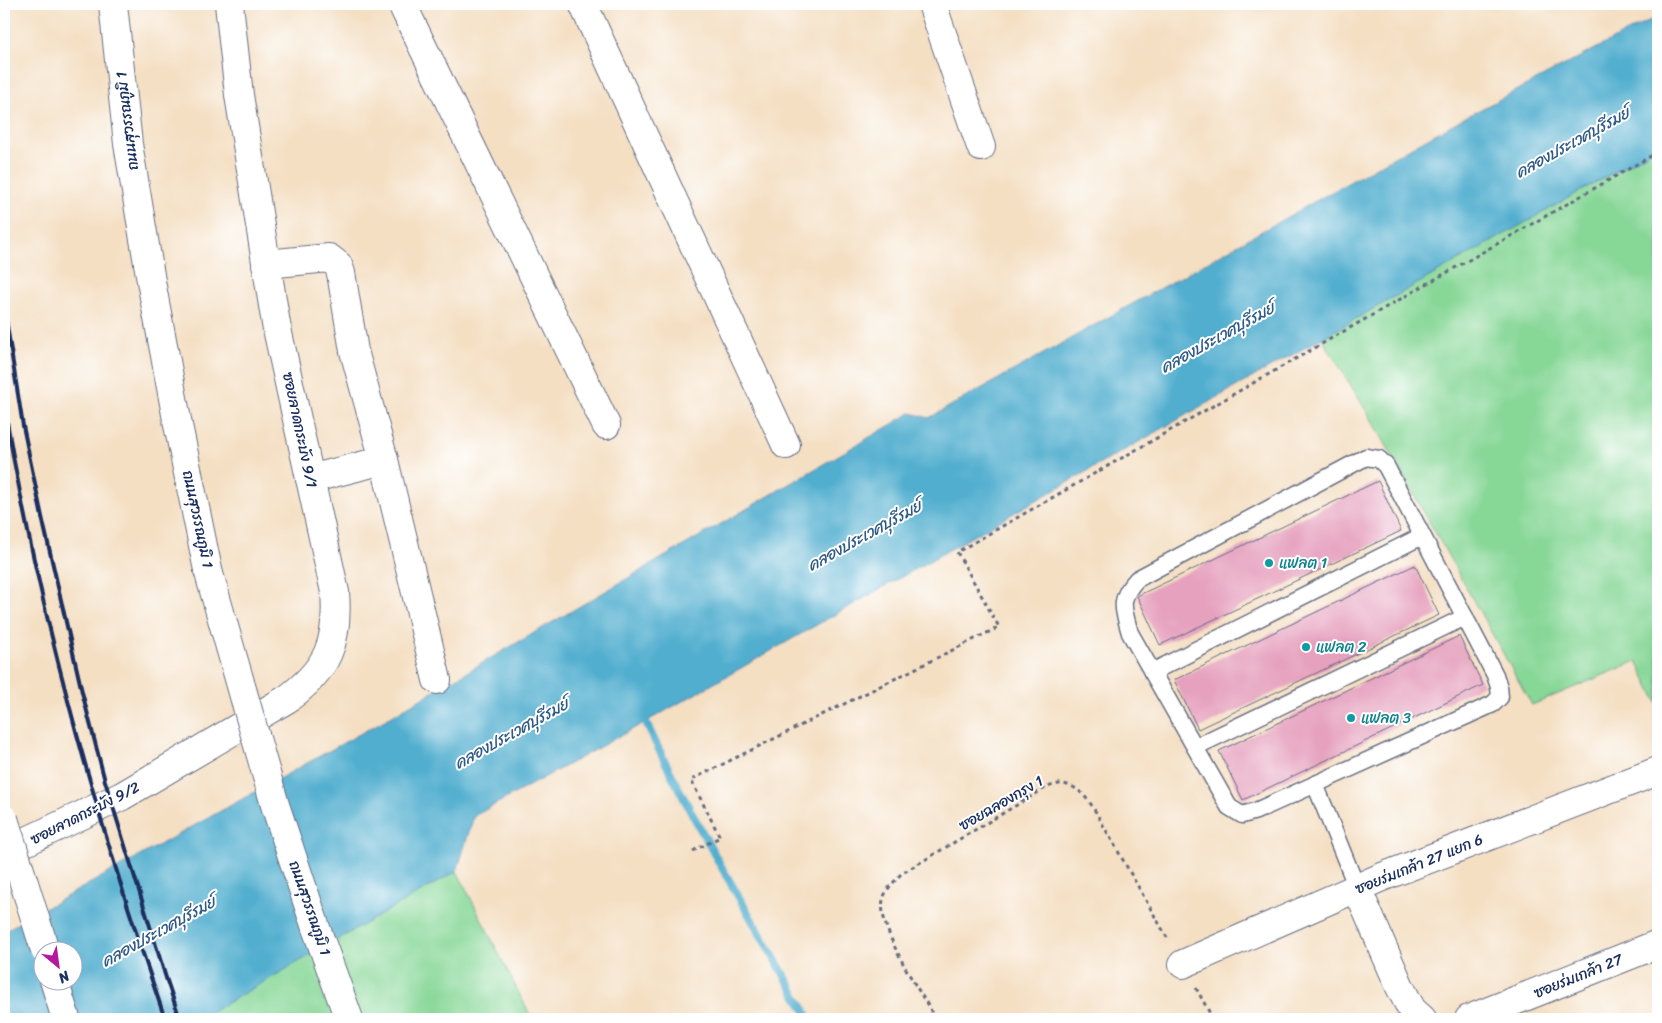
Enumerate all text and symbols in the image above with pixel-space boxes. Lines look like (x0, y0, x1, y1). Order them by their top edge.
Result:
street label: ถนนสุวรรณภูมิ 1 (108, 70, 146, 172)
water label: คลองประเวศบุรีรมย์ (1509, 96, 1640, 186)
water label: คลองประเวศบุรีรมย์ (1154, 291, 1285, 381)
street label: ซอยลาดกระบัง 9/1 (275, 370, 325, 490)
street label: ถนนสุวรรณภูมิ 1 (175, 468, 221, 570)
water label: คลองประเวศบุรีรมย์ (801, 489, 932, 579)
place label: แฟลต 1 (1279, 550, 1327, 576)
marker: แฟลต 1 (1263, 557, 1275, 569)
place label: แฟลต 2 (1316, 634, 1367, 660)
marker: แฟลต 2 (1300, 641, 1312, 653)
water label: คลองประเวศบุรีรมย์ (448, 687, 579, 777)
place label: แฟลต 3 (1361, 705, 1411, 731)
marker: แฟลต 3 (1345, 712, 1357, 724)
street label: ซอยฉลองกรุง 1 (954, 768, 1048, 838)
street label: ซอยลาดกระบัง 9/2 (26, 774, 145, 852)
street label: ซอยร่มเกล้า 27 แยก 6 (1351, 826, 1487, 902)
street label: ถนนสุวรรณภูมิ 1 (282, 857, 338, 959)
water label: คลองประเวศบุรีรมย์ (95, 885, 226, 975)
north arrow (32, 940, 82, 990)
street label: ซอยร่มเกล้า 27 (1530, 946, 1628, 1006)
text: N (53, 963, 75, 990)

